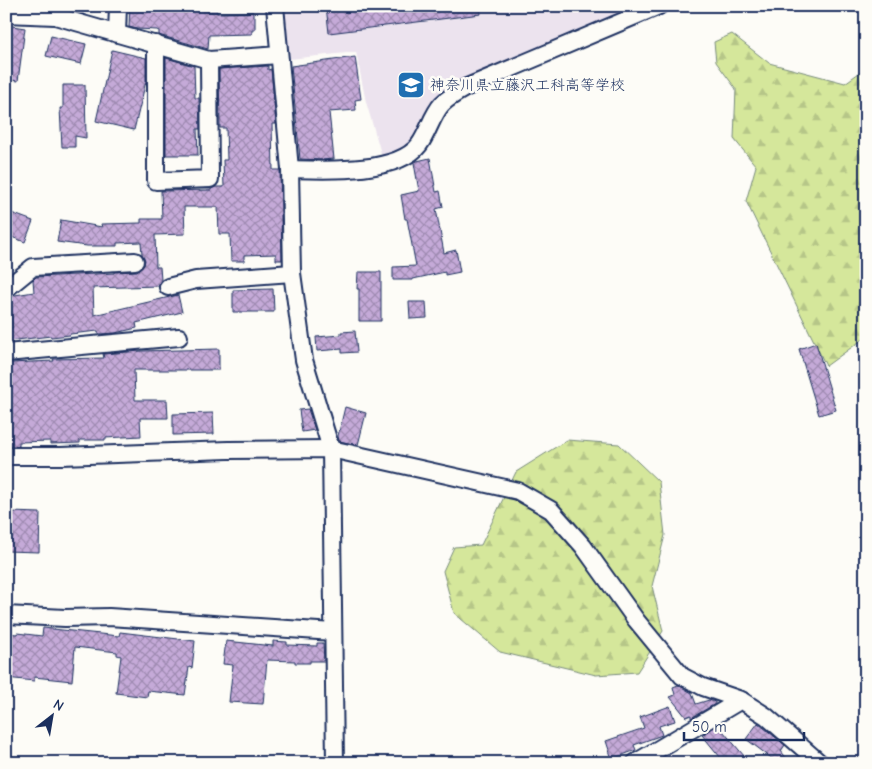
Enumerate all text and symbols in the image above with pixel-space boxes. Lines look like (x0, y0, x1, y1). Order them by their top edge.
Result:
school or university icon: 神奈川県立藤沢工科高等学校 (396, 70, 426, 100)
place label: 神奈川県立藤沢工科高等学校 (430, 76, 625, 94)
north arrow (28, 692, 78, 742)
text: N (50, 696, 67, 715)
scale bar (684, 709, 804, 741)
text: 50 m (692, 718, 727, 736)

